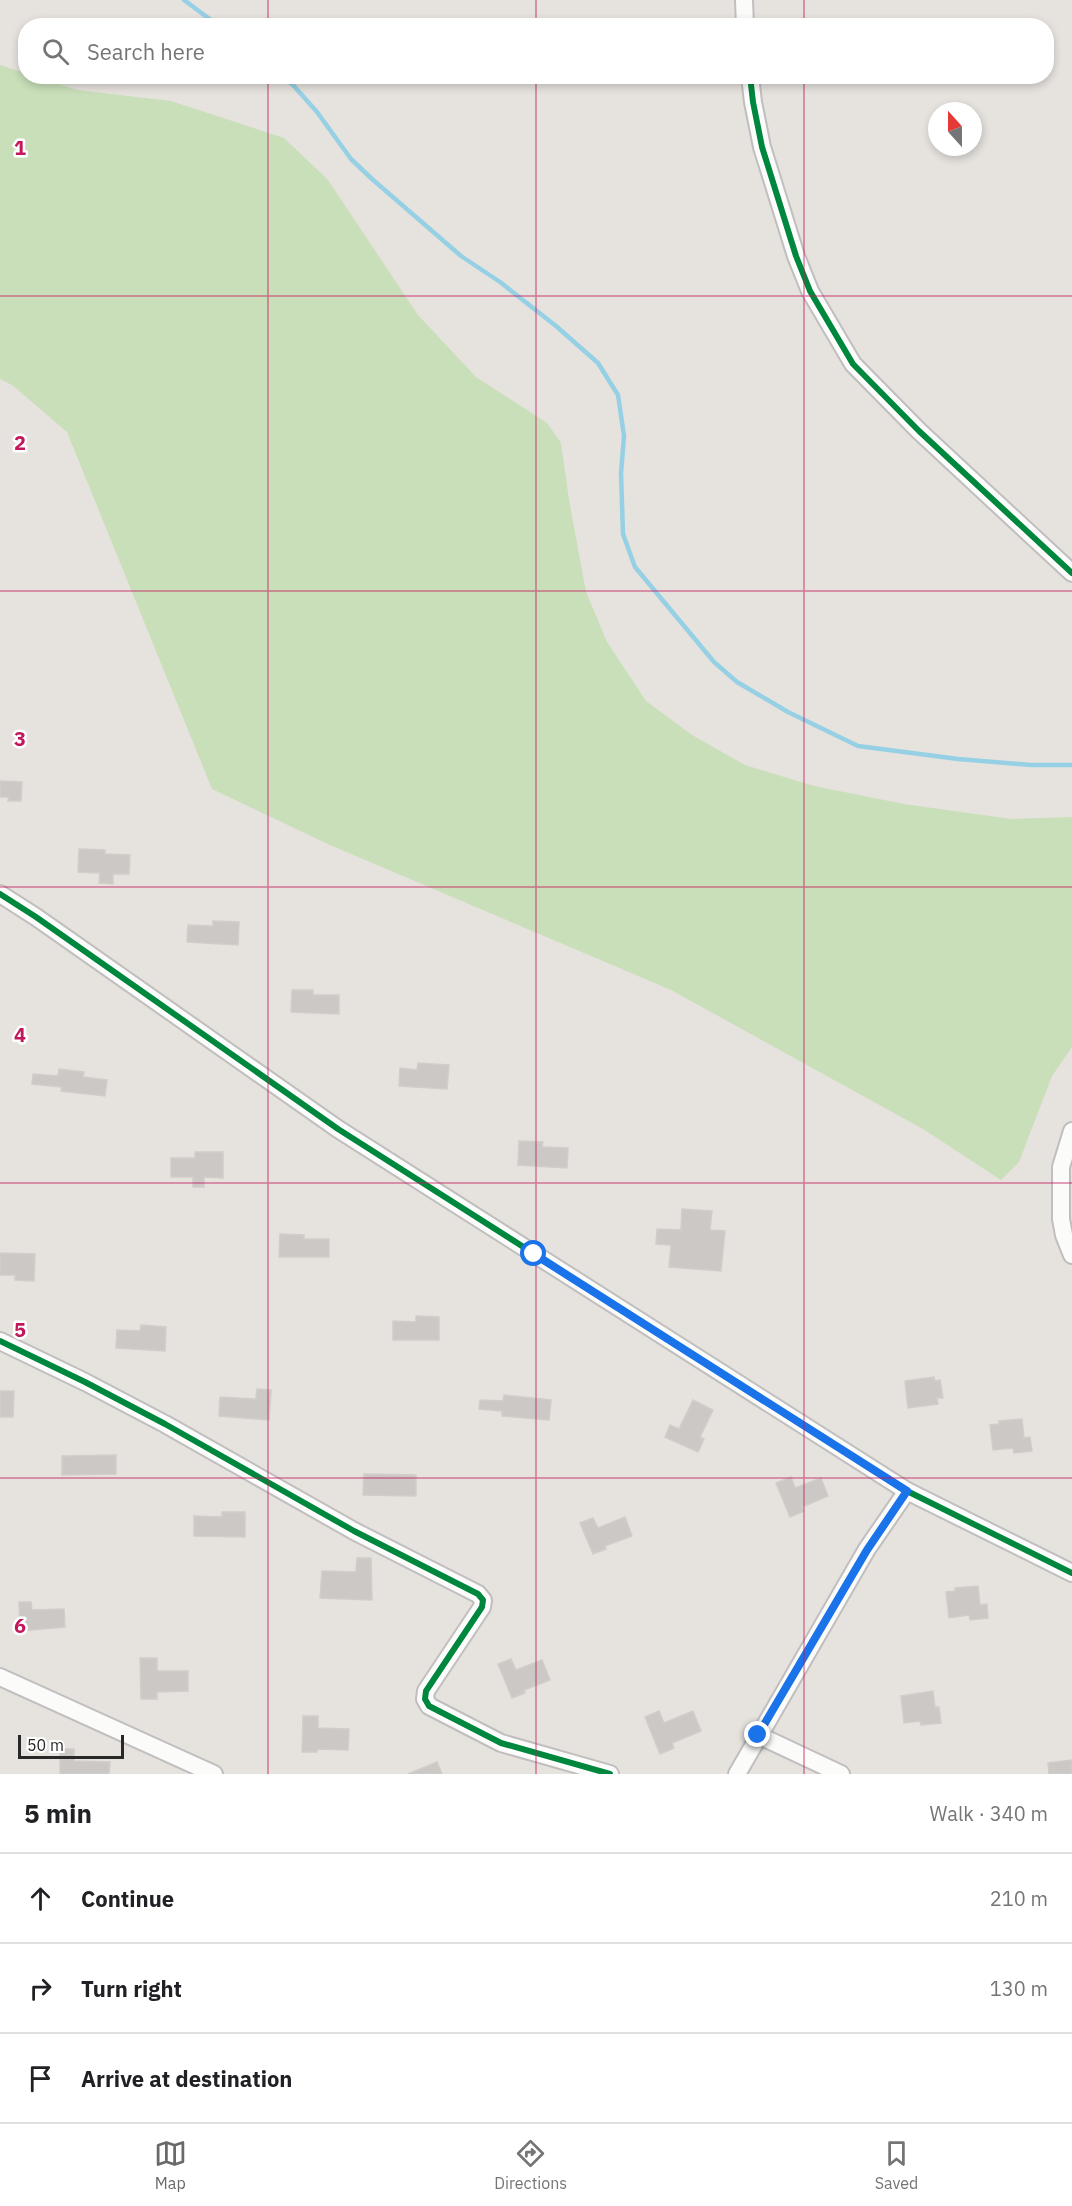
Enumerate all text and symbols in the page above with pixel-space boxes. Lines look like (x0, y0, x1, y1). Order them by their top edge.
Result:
search box (18, 18, 1054, 84)
icon: search (39, 35, 72, 68)
text: Search here (87, 37, 205, 66)
north arrow (928, 102, 982, 156)
text: 1 (14, 134, 26, 161)
text: 2 (14, 429, 26, 456)
text: 3 (14, 725, 26, 752)
text: 4 (14, 1021, 26, 1048)
route start (520, 1240, 546, 1266)
text: 5 (14, 1316, 26, 1343)
text: 6 (14, 1612, 26, 1639)
route end (744, 1721, 770, 1747)
scale bar (18, 1732, 124, 1760)
text: 50 m (27, 1735, 64, 1755)
text: 5 min (24, 1796, 92, 1830)
text: Walk · 340 m (930, 1800, 1048, 1827)
icon: ahead (24, 1882, 57, 1915)
text: Continue (81, 1884, 174, 1913)
text: 210 m (990, 1885, 1048, 1912)
icon: right (24, 1972, 57, 2005)
text: Turn right (81, 1974, 182, 2003)
text: 130 m (990, 1975, 1048, 2002)
icon: arrive (24, 2062, 57, 2095)
text: Arrive at destination (81, 2064, 292, 2093)
tab: Map (154, 2137, 187, 2193)
tab: Directions (494, 2137, 567, 2193)
tab: Saved (875, 2137, 918, 2193)

